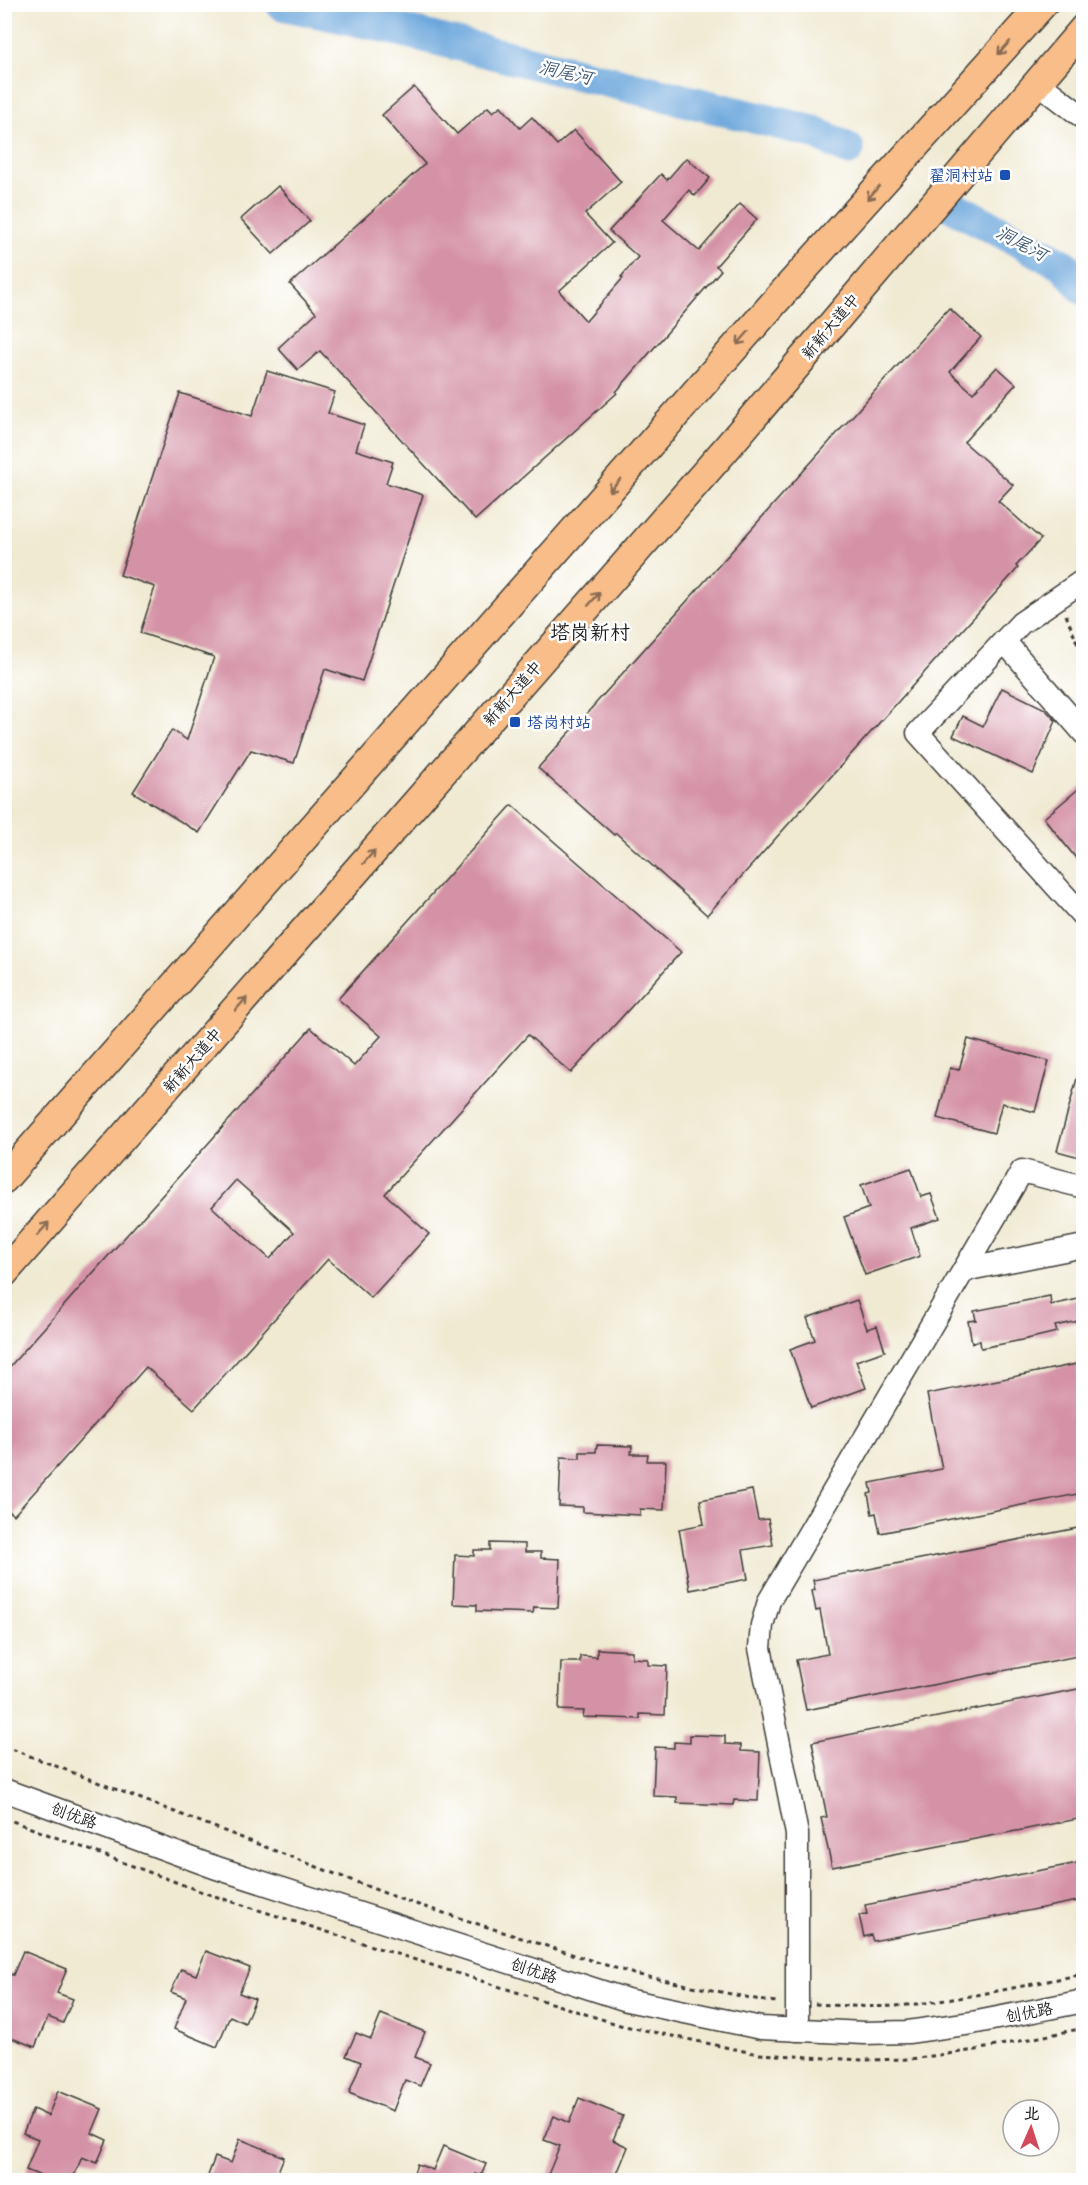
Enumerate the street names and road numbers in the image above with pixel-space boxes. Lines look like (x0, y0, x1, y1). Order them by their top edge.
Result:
street label: 新新大道中 (797, 289, 863, 363)
street label: 新新大道中 (478, 656, 546, 730)
street label: 新新大道中 (158, 1023, 226, 1097)
street label: 创优路 (48, 1797, 100, 1833)
street label: 创优路 (508, 1953, 560, 1987)
street label: 创优路 (1004, 1998, 1054, 2026)

